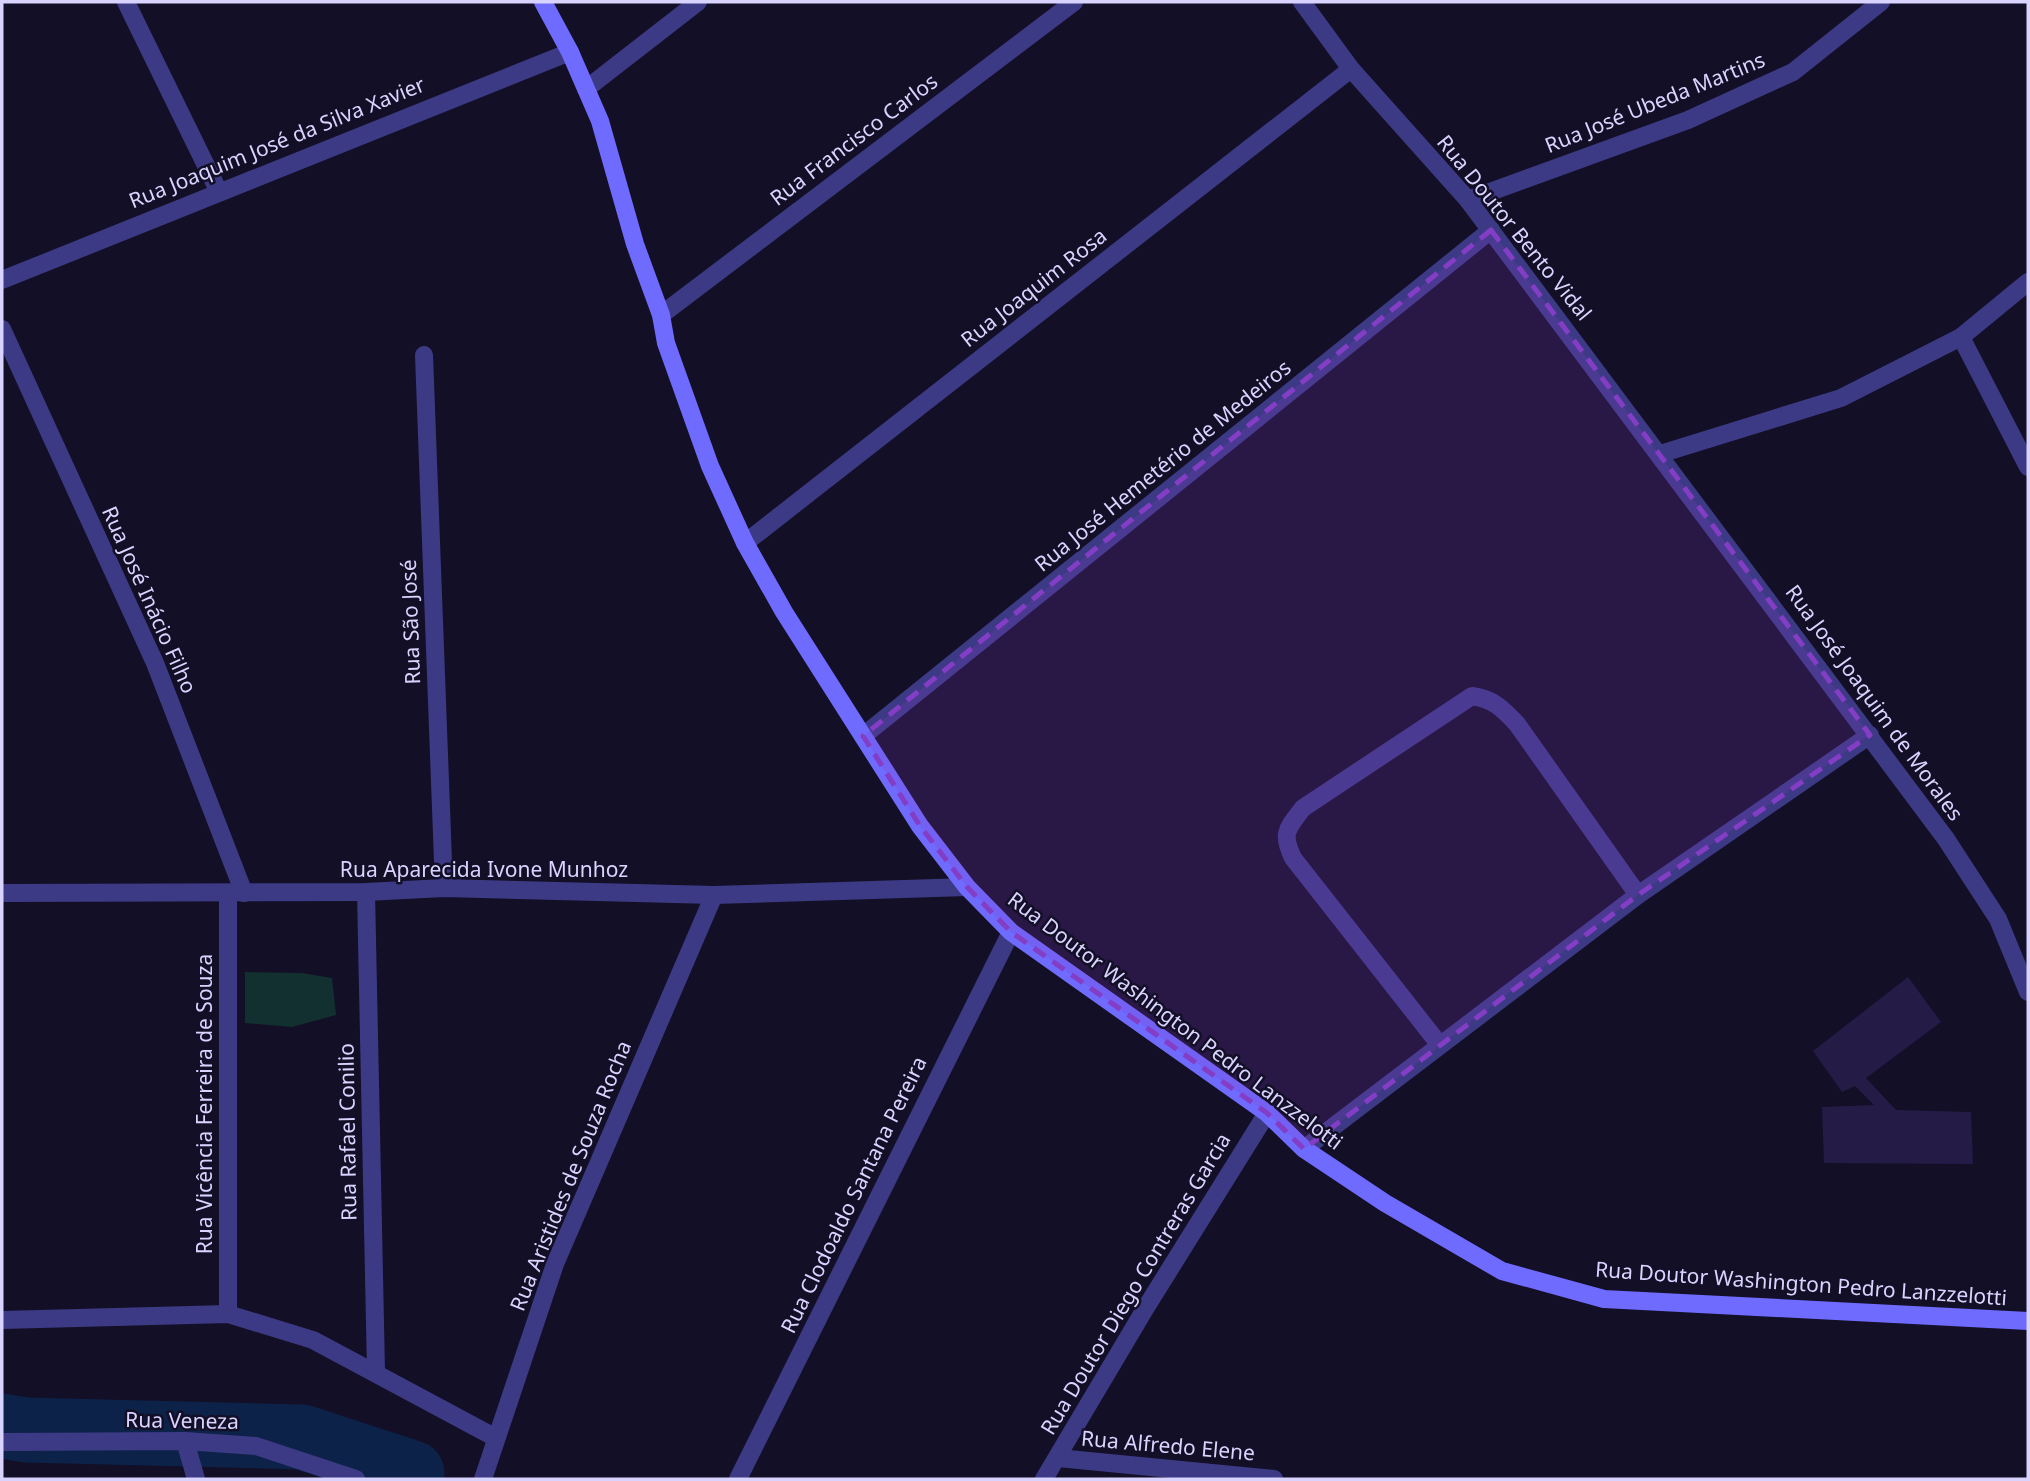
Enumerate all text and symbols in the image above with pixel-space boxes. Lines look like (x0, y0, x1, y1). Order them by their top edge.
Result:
street label: Rua José Ubeda Martins (1540, 45, 1769, 159)
street label: Rua Francisco Carlos (764, 67, 943, 211)
street label: Rua Joaquim José da Silva Xavier (125, 70, 429, 214)
street label: Rua Doutor Bento Vidal (1431, 129, 1598, 326)
street label: Rua Joaquim Rosa (955, 222, 1112, 353)
street label: Rua José Hemetério de Medeiros (1028, 353, 1296, 577)
street label: Rua José Inácio Filho (96, 502, 204, 698)
street label: Rua São José (394, 559, 426, 685)
street label: Rua José Joaquim de Morales (1780, 579, 1970, 826)
street label: Rua Aparecida Ivone Munhoz (340, 855, 628, 883)
street label: Rua Doutor Washington Pedro Lanzzelotti (1002, 885, 1349, 1156)
street label: Rua Vicência Ferreira de Souza (190, 954, 218, 1254)
street label: Rua Aristides de Souza Rocha (503, 1036, 637, 1315)
street label: Rua Rafael Conilio (331, 1043, 363, 1221)
street label: Rua Clodoaldo Santana Pereira (774, 1052, 932, 1338)
street label: Rua Doutor Diego Contreras Garcia (1034, 1127, 1237, 1439)
street label: Rua Doutor Washington Pedro Lanzzelotti (1594, 1255, 2008, 1311)
street label: Rua Veneza (125, 1405, 239, 1435)
street label: Rua Alfredo Elene (1080, 1423, 1256, 1467)

